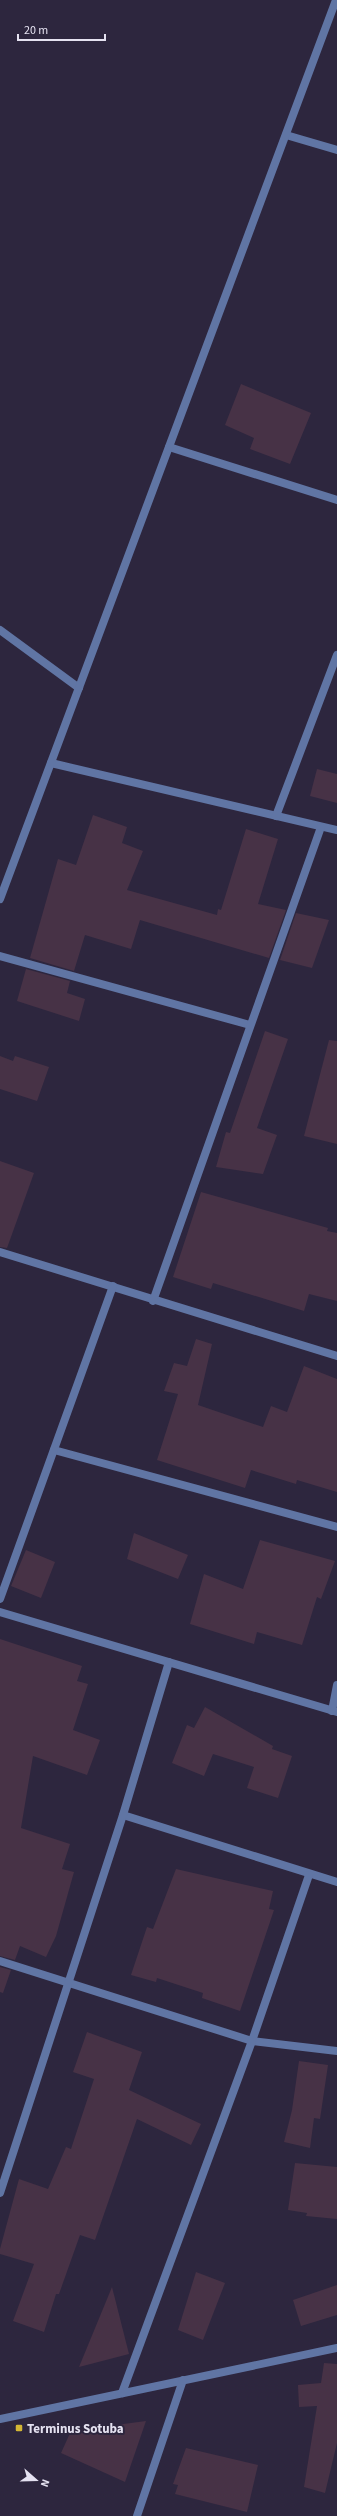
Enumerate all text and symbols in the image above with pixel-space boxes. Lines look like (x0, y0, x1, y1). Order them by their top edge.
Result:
scale bar (18, 16, 105, 42)
text: 20 m (24, 22, 48, 39)
place label: Terminus Sotuba (27, 2420, 124, 2438)
marker: Terminus Sotuba (14, 2423, 24, 2433)
north arrow (16, 2460, 56, 2500)
text: N (37, 2477, 53, 2489)

